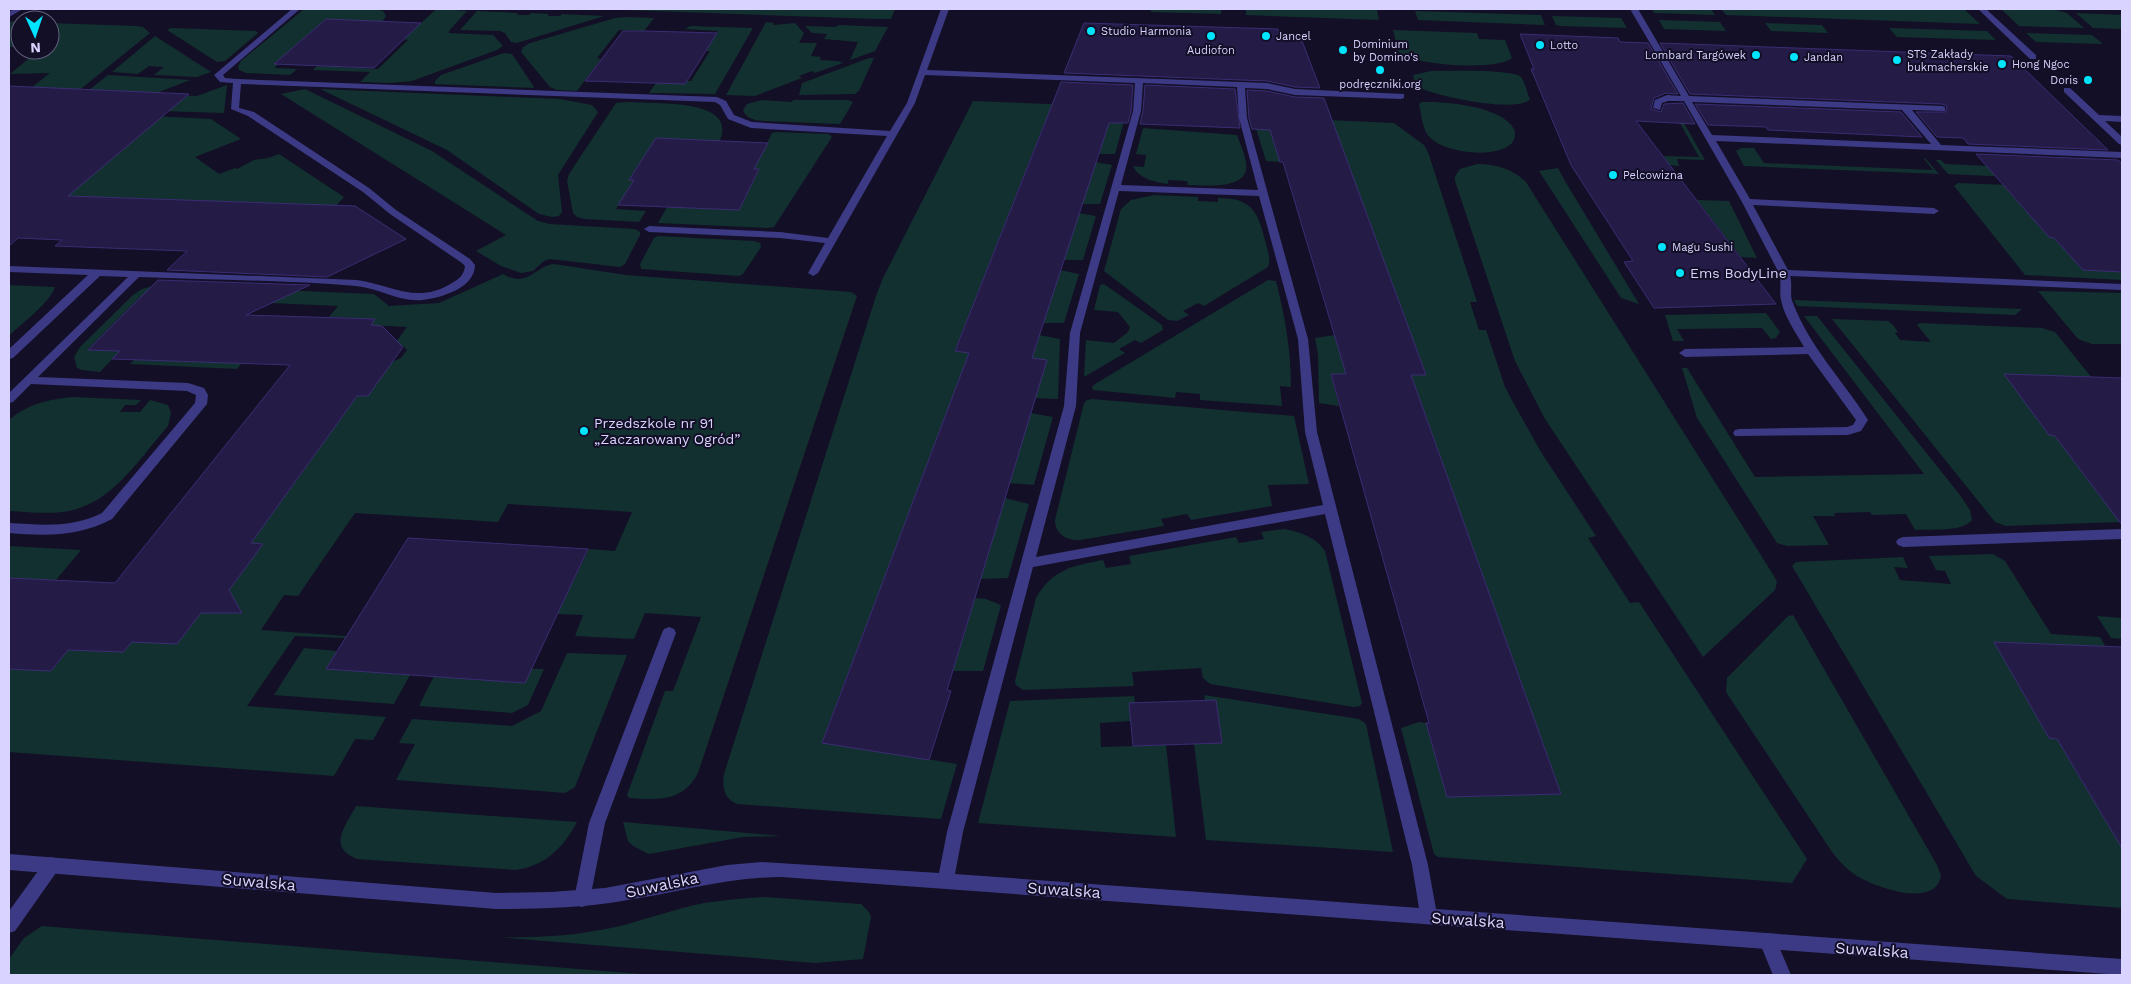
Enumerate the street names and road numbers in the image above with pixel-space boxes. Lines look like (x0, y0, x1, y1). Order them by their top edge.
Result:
street label: Suwalska (624, 868, 700, 902)
street label: Suwalska (222, 869, 296, 895)
street label: Suwalska (1027, 878, 1101, 902)
street label: Suwalska (1431, 908, 1505, 932)
street label: Suwalska (1835, 938, 1909, 962)

